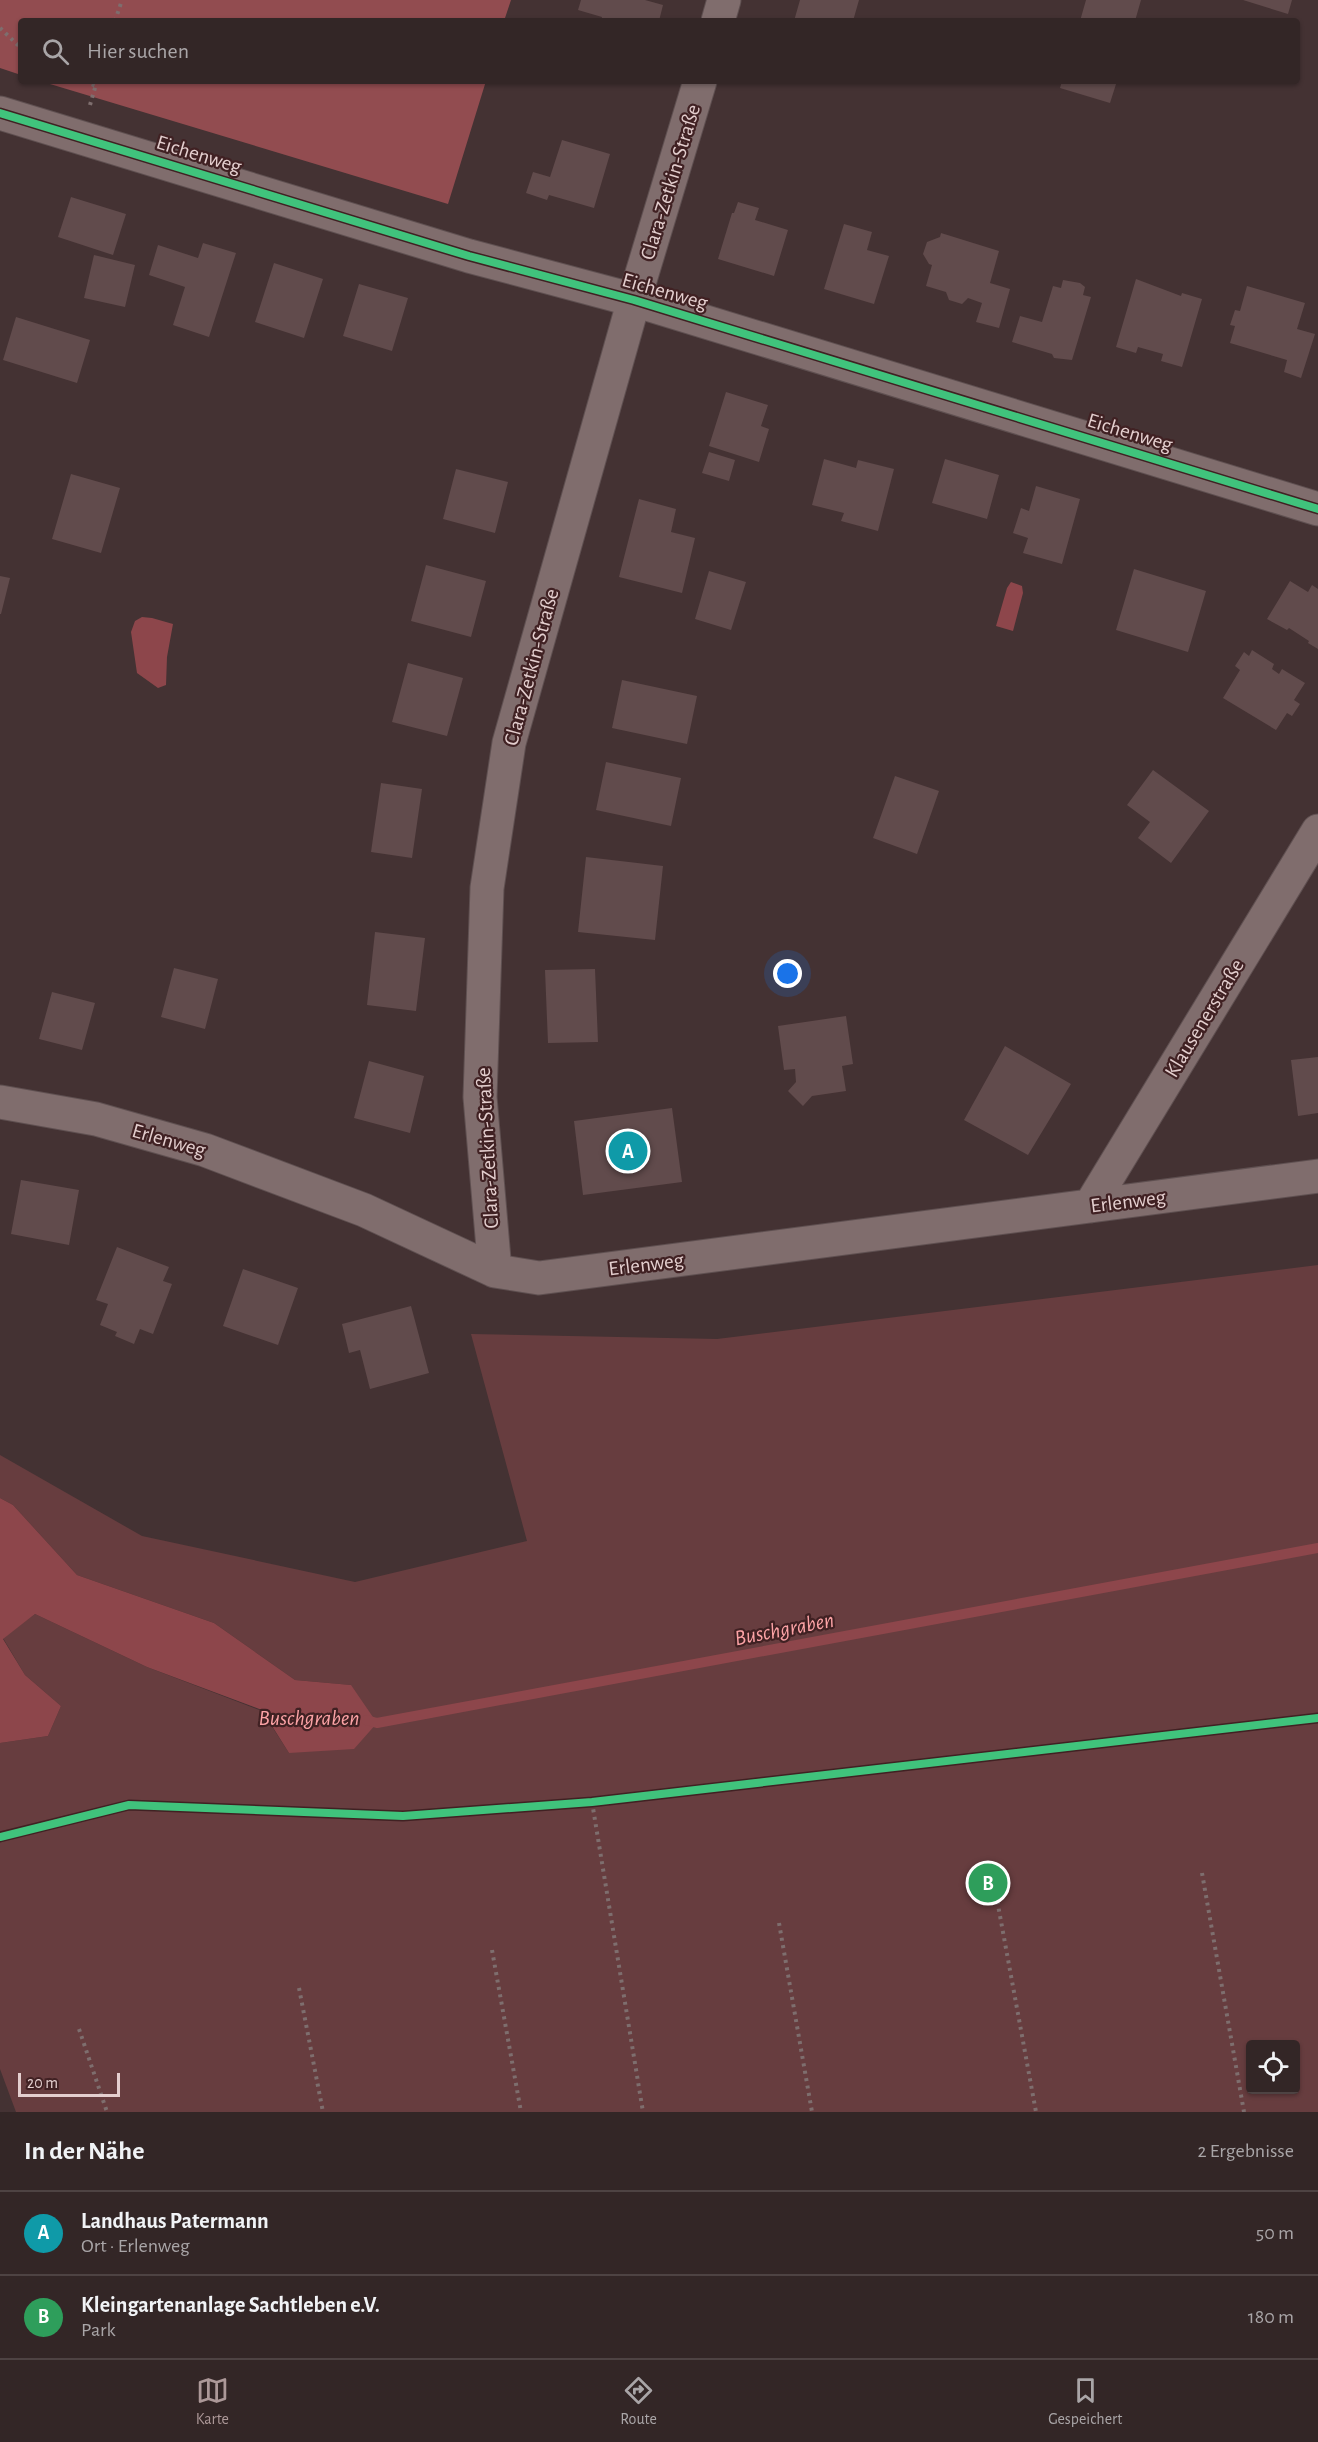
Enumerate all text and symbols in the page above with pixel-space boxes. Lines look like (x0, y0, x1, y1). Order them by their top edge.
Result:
search box (18, 18, 1300, 84)
icon: search (39, 35, 72, 68)
text: Hier suchen (87, 40, 189, 62)
street label: Clara-Zetkin-Straße (637, 102, 704, 262)
street label: Eichenweg (154, 132, 245, 178)
street label: Eichenweg (620, 269, 711, 314)
street label: Eichenweg (1085, 410, 1176, 456)
street label: Clara-Zetkin-Straße (500, 586, 563, 748)
street label: Klausenerstraße (1161, 955, 1248, 1081)
your location (773, 959, 802, 988)
street label: Clara-Zetkin-Straße (473, 1067, 502, 1229)
street label: Erlenweg (130, 1120, 209, 1161)
pin: A (608, 1128, 648, 1174)
street label: Erlenweg (1089, 1186, 1168, 1217)
street label: Erlenweg (607, 1249, 686, 1280)
water label: Buschgraben (732, 1609, 836, 1649)
water label: Buschgraben (258, 1707, 360, 1729)
pin: B (968, 1860, 1008, 1906)
map controls (1246, 2040, 1300, 2094)
button: locate (1246, 2040, 1300, 2094)
scale bar (18, 2070, 120, 2098)
text: 20 m (27, 2075, 58, 2091)
text: In der Nähe (24, 2138, 144, 2164)
text: 2 Ergebnisse (1197, 2141, 1294, 2161)
text: Landhaus Patermann (81, 2210, 269, 2232)
text: A (38, 2223, 50, 2243)
text: 50 m (1256, 2223, 1294, 2243)
text: Ort · Erlenweg (81, 2236, 190, 2256)
text: Kleingartenanlage Sachtleben e.V. (81, 2294, 380, 2316)
text: B (38, 2307, 49, 2327)
text: 180 m (1248, 2307, 1294, 2327)
text: Park (81, 2320, 116, 2340)
tab: Karte (196, 2374, 229, 2429)
tab: Route (620, 2374, 657, 2429)
tab: Gespeichert (1048, 2374, 1122, 2429)

